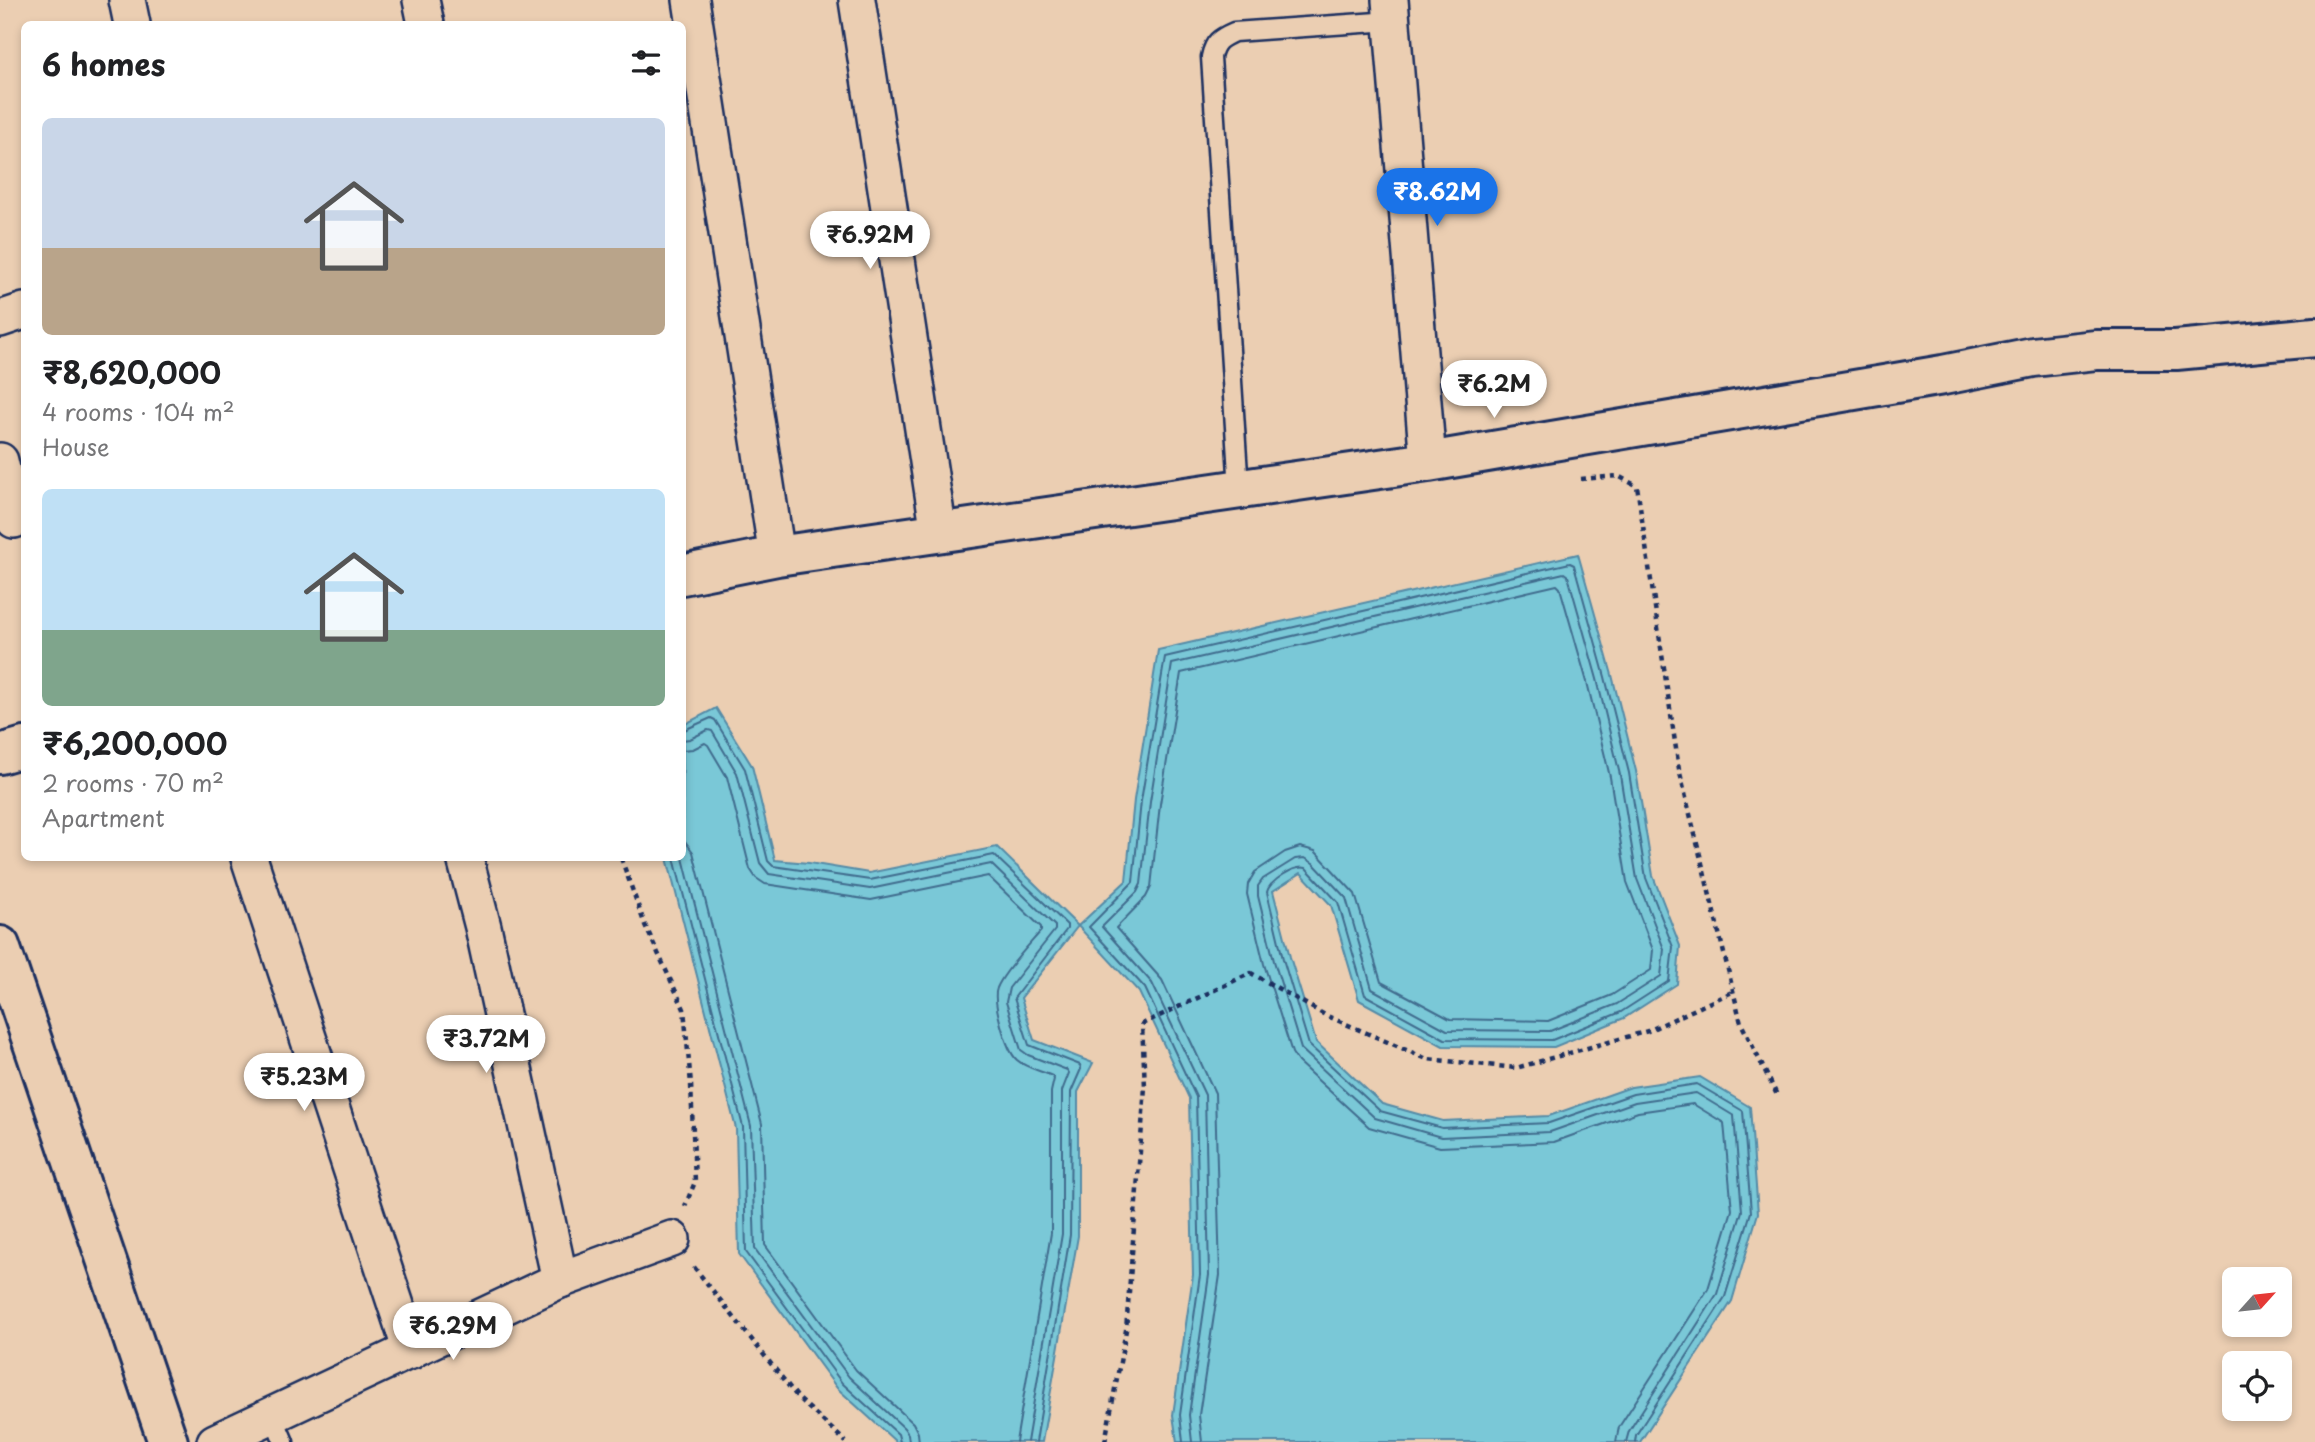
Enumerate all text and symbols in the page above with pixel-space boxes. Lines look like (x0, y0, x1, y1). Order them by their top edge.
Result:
text: 6 homes (42, 41, 165, 86)
icon: filters (627, 44, 665, 82)
icon: home (291, 163, 417, 289)
pin: ₹8.62M (1380, 168, 1494, 228)
text: ₹8.62M (1393, 173, 1481, 208)
pin: ₹6.92M (813, 212, 927, 271)
text: ₹6.92M (826, 216, 914, 251)
text: ₹8,620,000 (42, 349, 221, 394)
pin: ₹6.2M (1445, 360, 1543, 420)
text: ₹6.2M (1457, 365, 1531, 400)
text: 4 rooms · 104 m² (42, 394, 235, 429)
text: House (42, 429, 109, 464)
icon: home (291, 534, 417, 660)
text: ₹6,200,000 (42, 720, 227, 765)
text: 2 rooms · 70 m² (42, 765, 224, 800)
text: Apartment (42, 800, 165, 835)
pin: ₹3.72M (429, 1016, 543, 1075)
text: ₹3.72M (442, 1020, 530, 1055)
pin: ₹5.23M (247, 1054, 361, 1113)
text: ₹5.23M (260, 1058, 348, 1093)
north arrow (2222, 1267, 2292, 1337)
map controls (2222, 1267, 2292, 1421)
pin: ₹6.29M (396, 1302, 510, 1362)
text: ₹6.29M (409, 1307, 497, 1342)
button: locate (2222, 1351, 2292, 1421)

